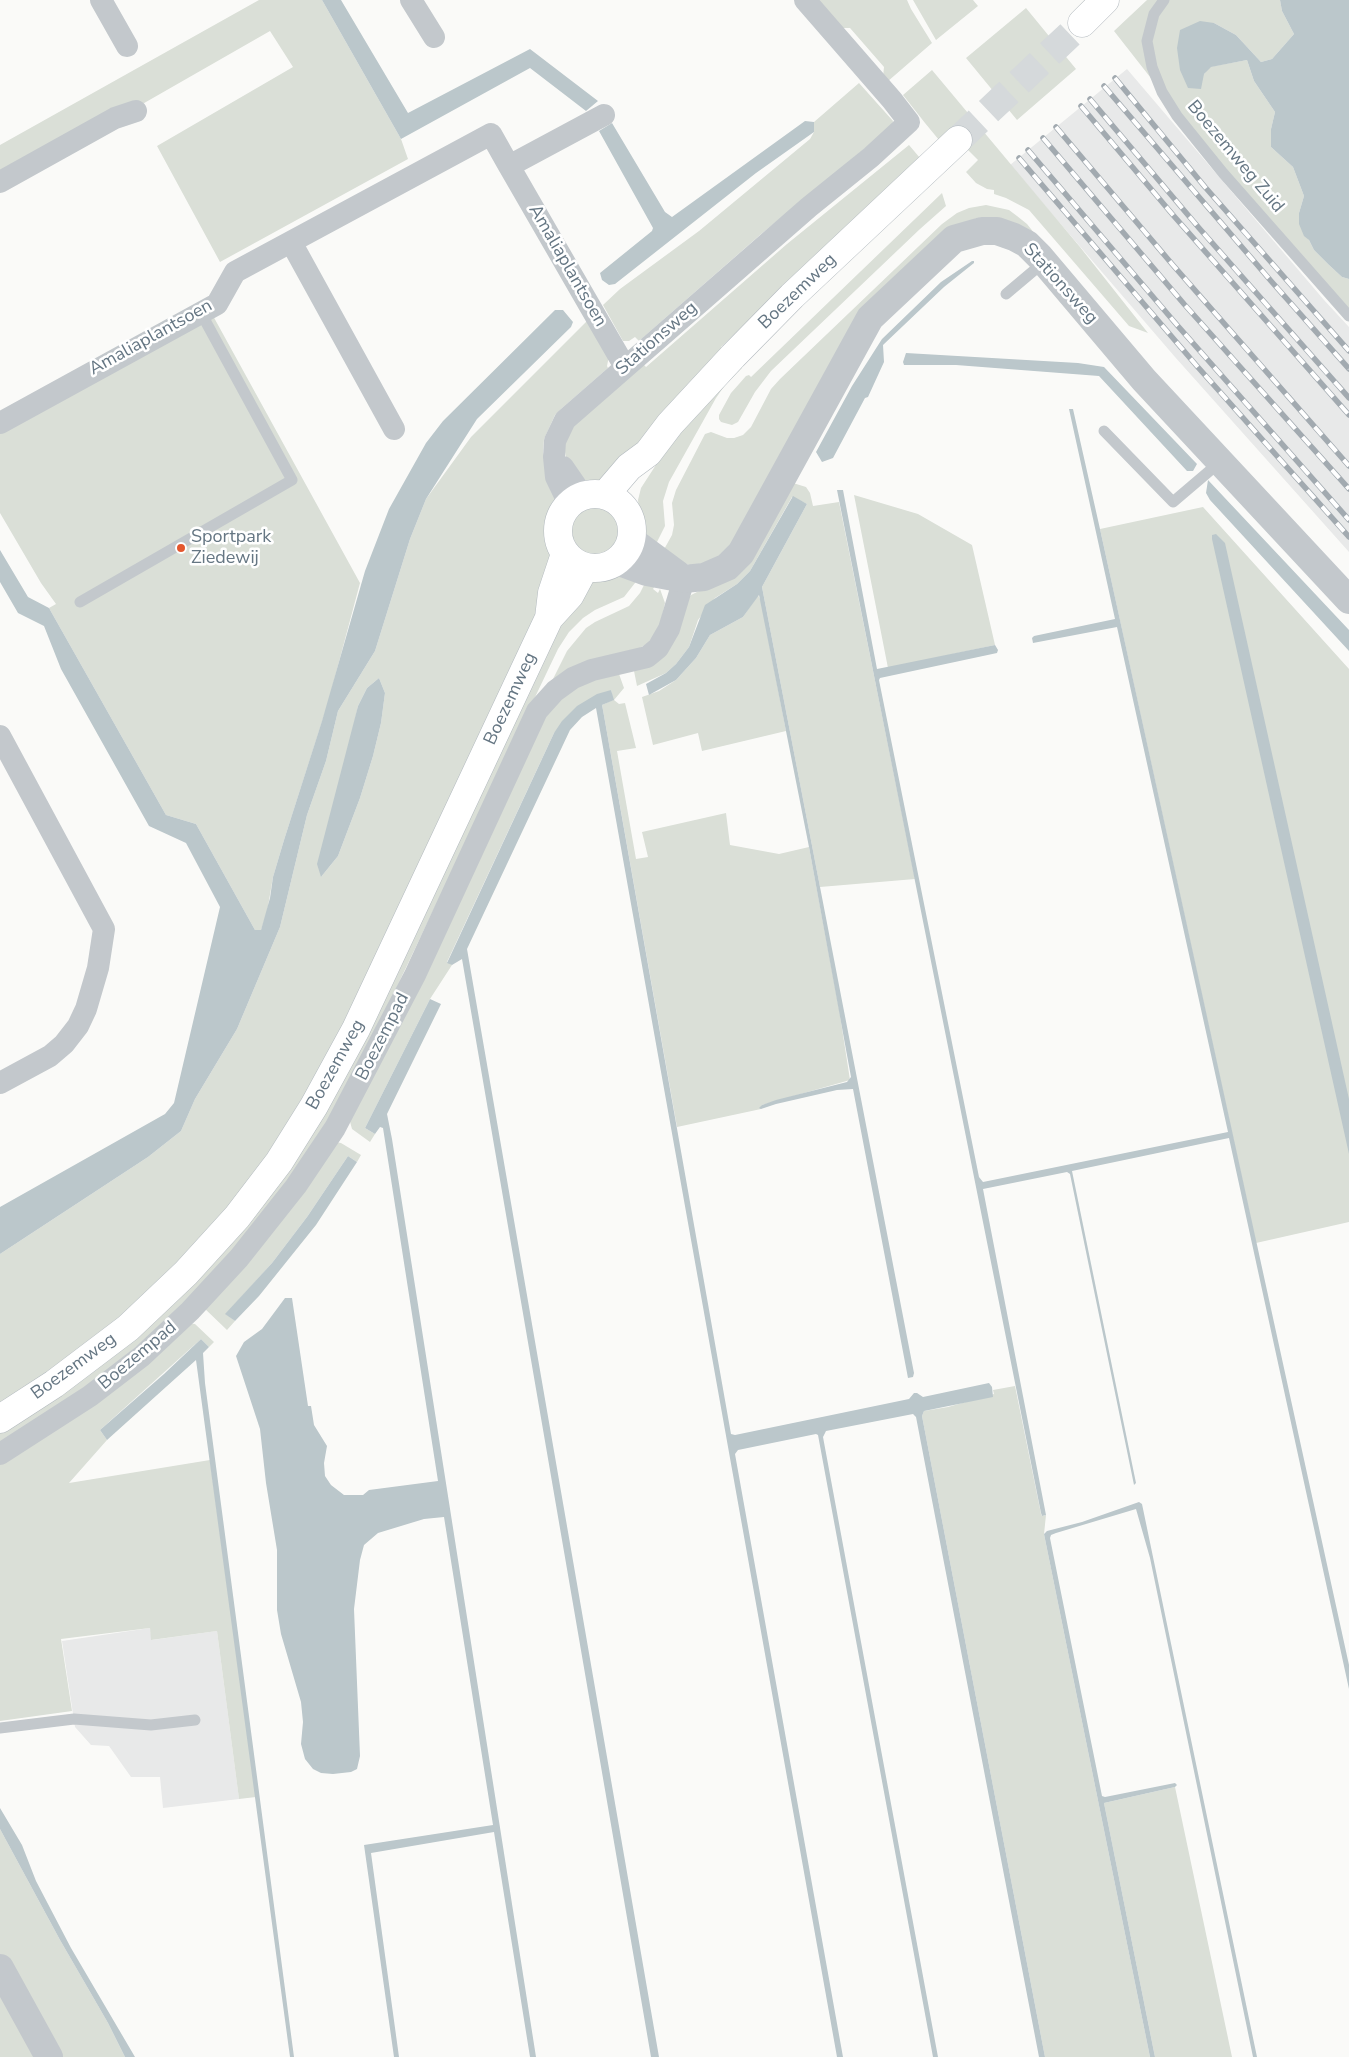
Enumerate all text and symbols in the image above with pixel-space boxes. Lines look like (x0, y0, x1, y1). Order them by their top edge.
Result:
street label: Boezemweg Zuid (1182, 97, 1288, 217)
street label: Amaliaplantsoen (523, 201, 611, 331)
street label: Stationsweg (1018, 239, 1102, 329)
street label: Boezemweg (755, 250, 841, 334)
street label: Amaliaplantsoen (86, 295, 216, 381)
street label: Stationsweg (612, 298, 702, 380)
place label: Sportpark Ziedewij (191, 527, 271, 570)
marker: Sportpark Ziedewij (175, 542, 187, 554)
street label: Boezemweg (480, 649, 542, 749)
street label: Boezempad (352, 990, 414, 1084)
street label: Boezemweg (302, 1016, 370, 1114)
street label: Boezempad (95, 1317, 181, 1395)
street label: Boezemweg (27, 1329, 121, 1405)

